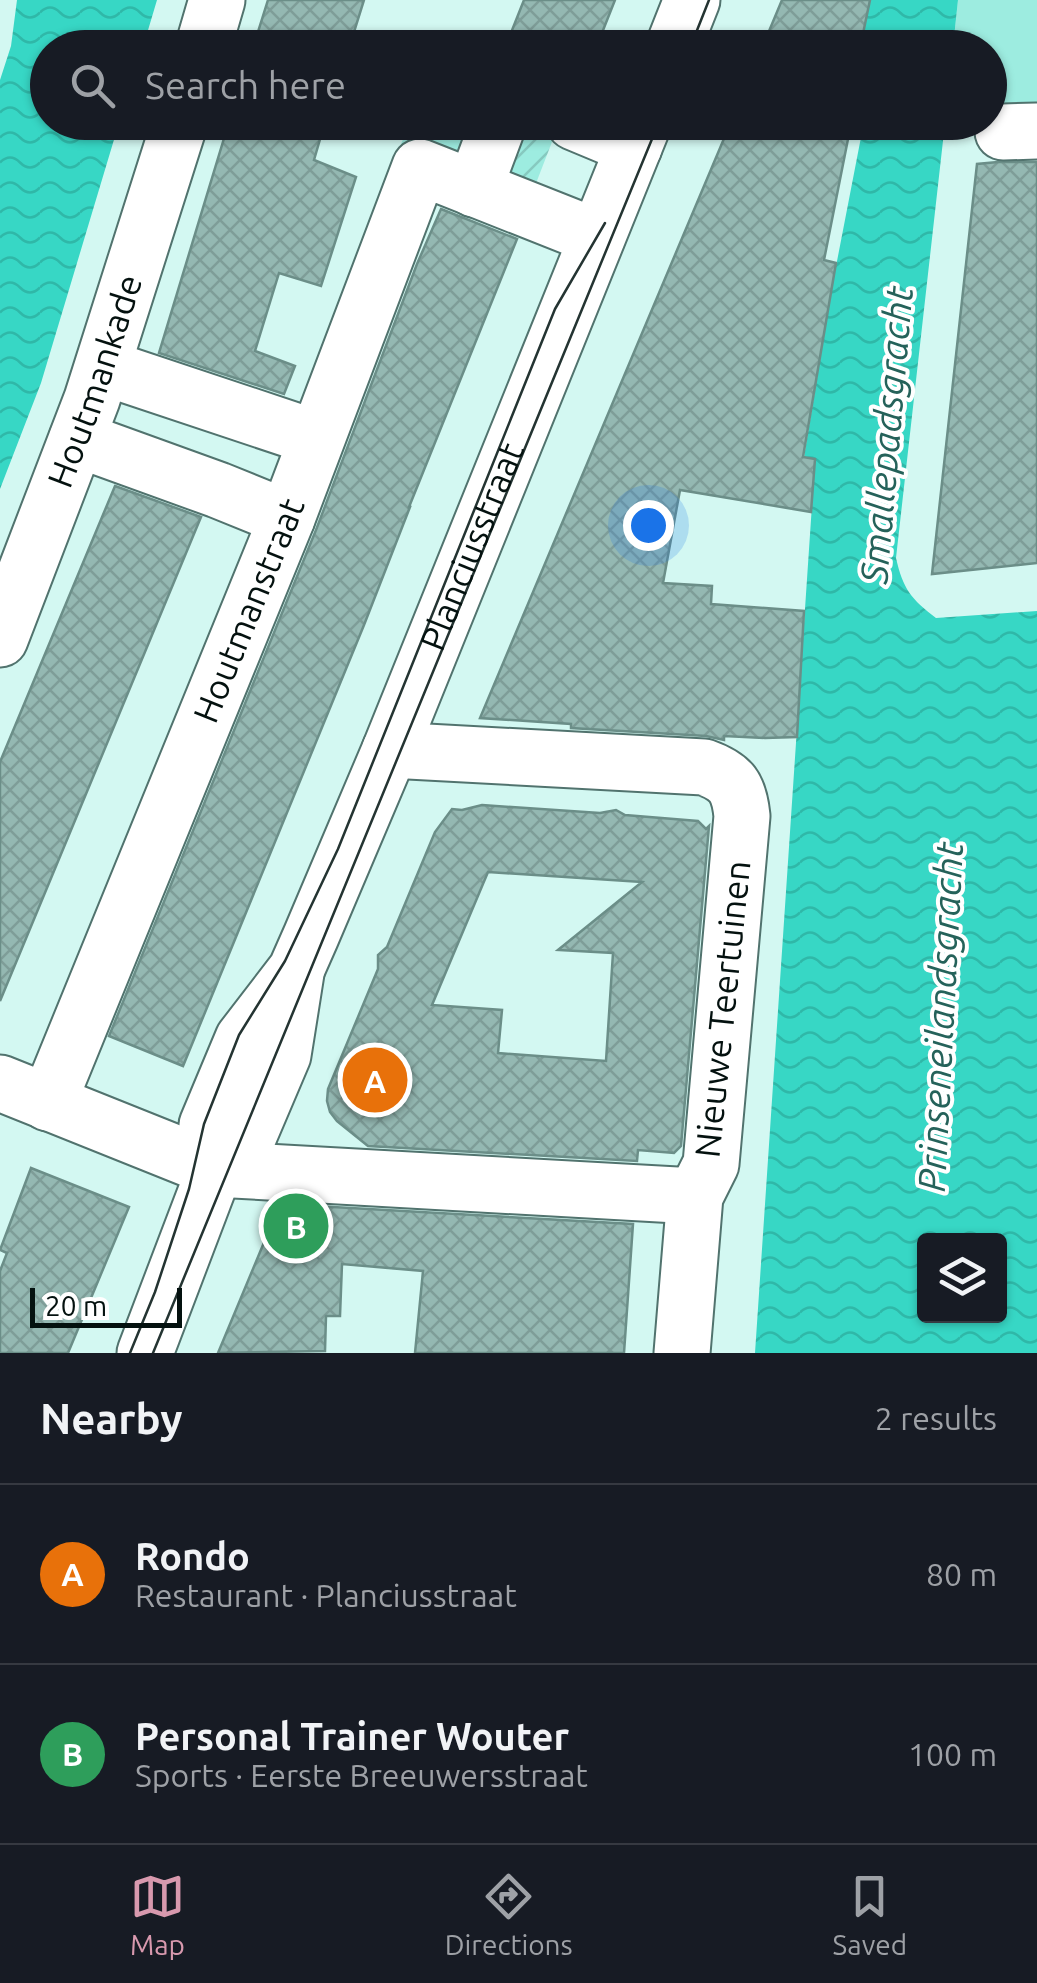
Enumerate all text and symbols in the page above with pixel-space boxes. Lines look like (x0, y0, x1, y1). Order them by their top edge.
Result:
search box (30, 30, 1007, 140)
icon: search (65, 58, 120, 113)
text: Search here (145, 64, 346, 106)
street label: Houtmankade (39, 270, 149, 493)
water label: Smallepadsgracht (852, 283, 920, 586)
street label: Planciusstraat (412, 436, 531, 656)
street label: Houtmanstraat (185, 492, 312, 728)
your location (623, 500, 674, 551)
water label: Prinseneilandsgracht (910, 840, 970, 1193)
street label: Nieuwe Teertuinen (687, 858, 757, 1159)
pin: A (342, 1042, 408, 1118)
pin: B (264, 1188, 328, 1264)
map controls (917, 1233, 1007, 1323)
button: layers (917, 1233, 1007, 1323)
scale bar (30, 1283, 182, 1328)
text: 20 m (45, 1290, 107, 1321)
text: Nearby (40, 1395, 183, 1442)
text: 2 results (875, 1400, 997, 1436)
text: Rondo (135, 1535, 250, 1577)
text: A (61, 1556, 84, 1592)
text: 80 m (926, 1556, 997, 1592)
text: Restaurant · Planciusstraat (135, 1577, 517, 1613)
text: Personal Trainer Wouter (135, 1715, 569, 1757)
text: B (62, 1736, 83, 1772)
text: 100 m (908, 1736, 997, 1772)
text: Sports · Eerste Breeuwersstraat (135, 1757, 588, 1793)
tab: Map (130, 1869, 185, 1960)
tab: Directions (445, 1869, 573, 1960)
tab: Saved (833, 1869, 907, 1960)

